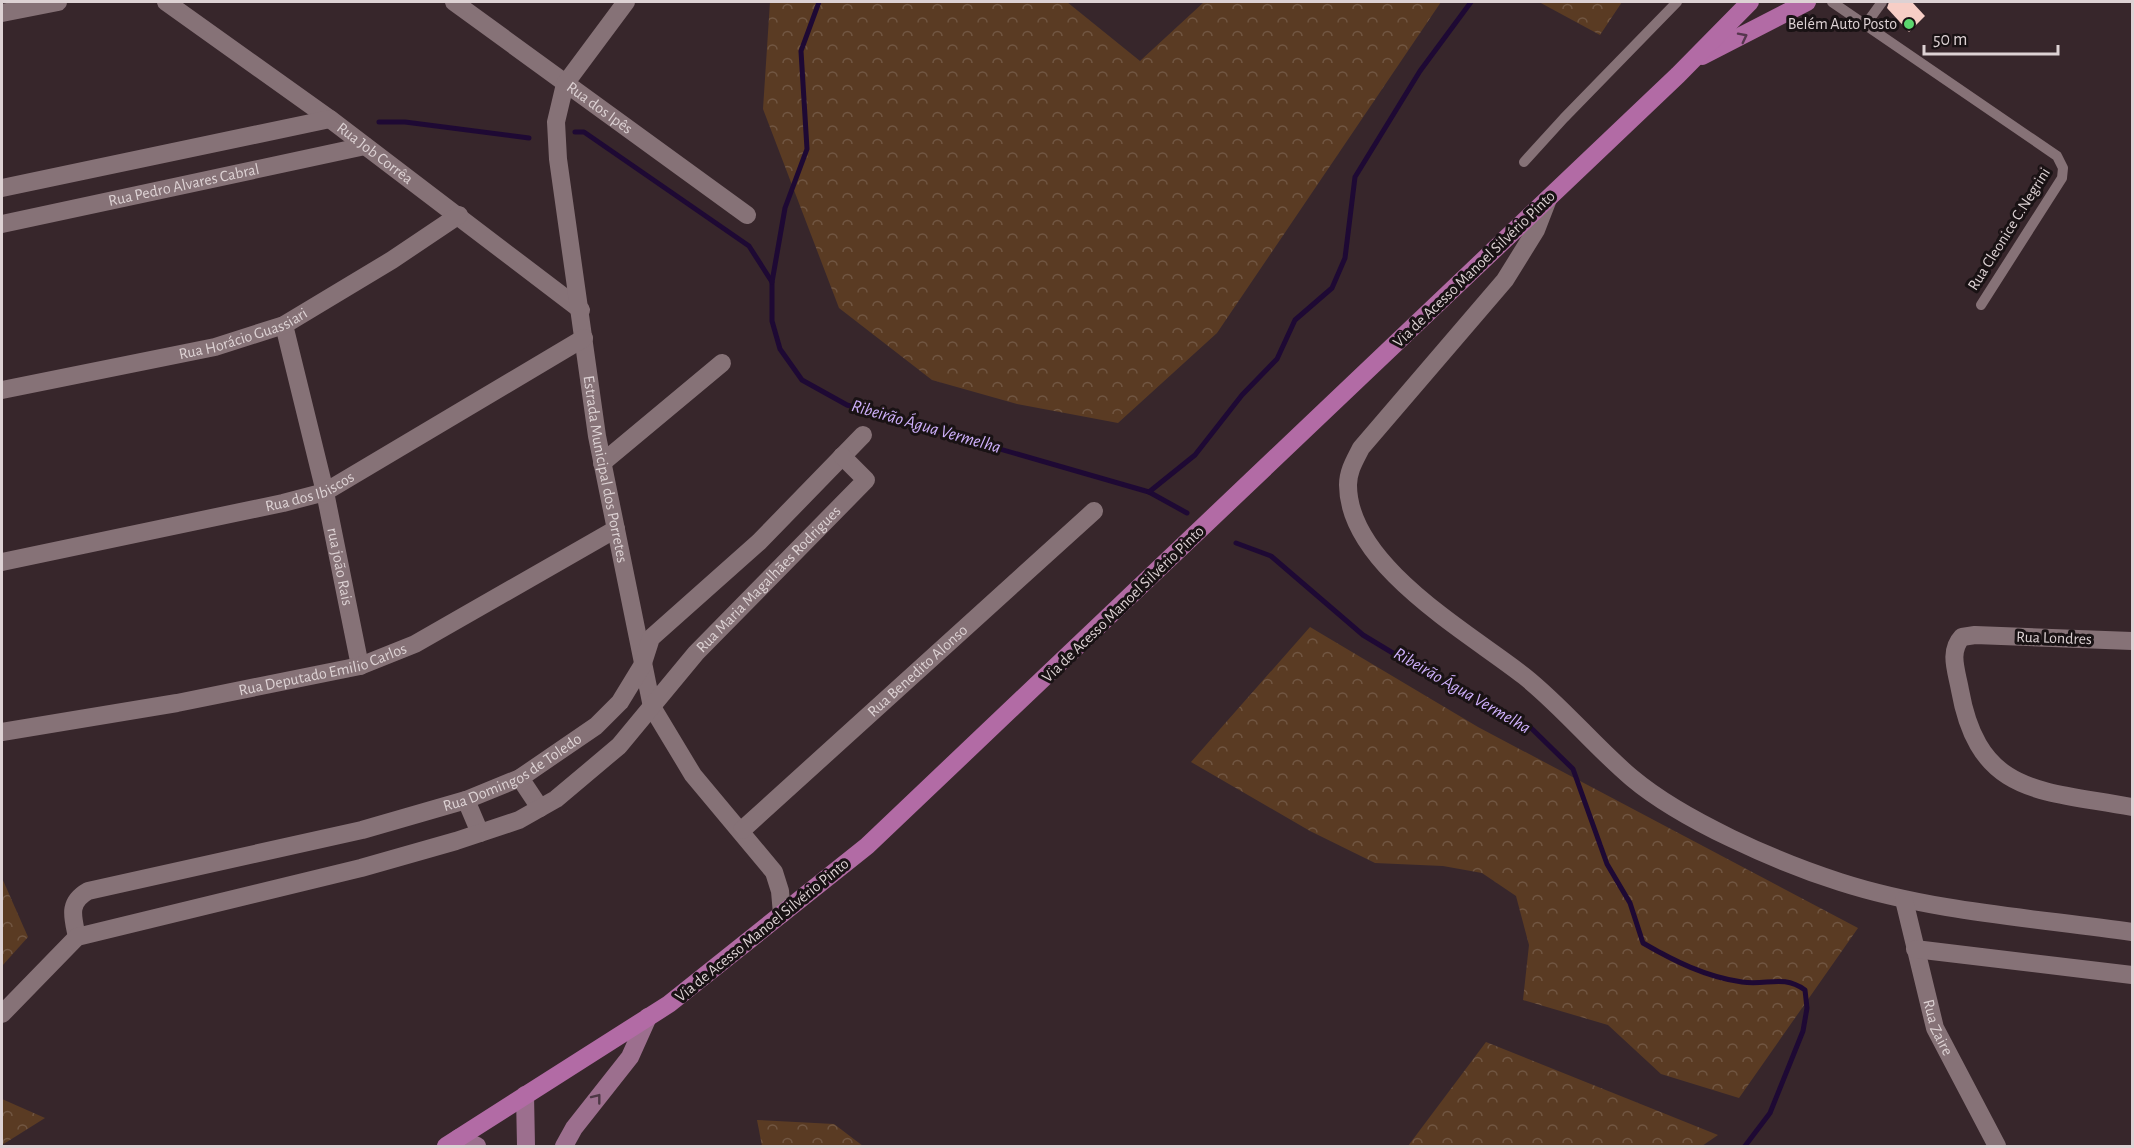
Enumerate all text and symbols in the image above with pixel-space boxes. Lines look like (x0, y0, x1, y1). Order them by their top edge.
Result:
place label: Belém Auto Posto (1788, 16, 1897, 32)
marker: Belém Auto Posto (1902, 17, 1916, 31)
scale bar (1924, 18, 2058, 56)
text: 50 m (1933, 31, 1967, 49)
one-way arrow (1736, 33, 1747, 44)
street label: Rua dos Ipês (564, 79, 636, 137)
street label: Rua Job Corrêa (334, 119, 416, 187)
street label: Rua Pedro Alvares Cabral (107, 161, 261, 209)
street label: Rua Cleonice C.Negrini (1965, 165, 2053, 293)
street label: Via de Acesso Manoel Silvério Pinto (1390, 187, 1558, 350)
street label: Rua Horácio Guassiari (177, 305, 310, 362)
street label: Estrada Municipal dos Porretes (581, 374, 631, 564)
water label: Ribeirão Água Vermelha (849, 394, 1004, 457)
street label: Rua dos Ibiscos (264, 469, 357, 515)
street label: Rua Maria Magalhães Rodrigues (693, 503, 844, 656)
street label: Via de Acesso Manoel Silvério Pinto (1039, 522, 1207, 685)
street label: rua joão Rais (324, 526, 356, 607)
street label: Rua Benedito Alonso (865, 622, 971, 720)
street label: Rua Londres (2016, 629, 2092, 647)
street label: Rua Deputado Emilio Carlos (237, 640, 409, 698)
water label: Ribeirão Água Vermelha (1391, 642, 1535, 737)
street label: Rua Domingos de Toledo (441, 730, 585, 814)
street label: Via de Acesso Manoel Silvério Pinto (672, 855, 852, 1005)
street label: Rua Zaire (1920, 998, 1956, 1058)
one-way arrow (589, 1094, 600, 1105)

